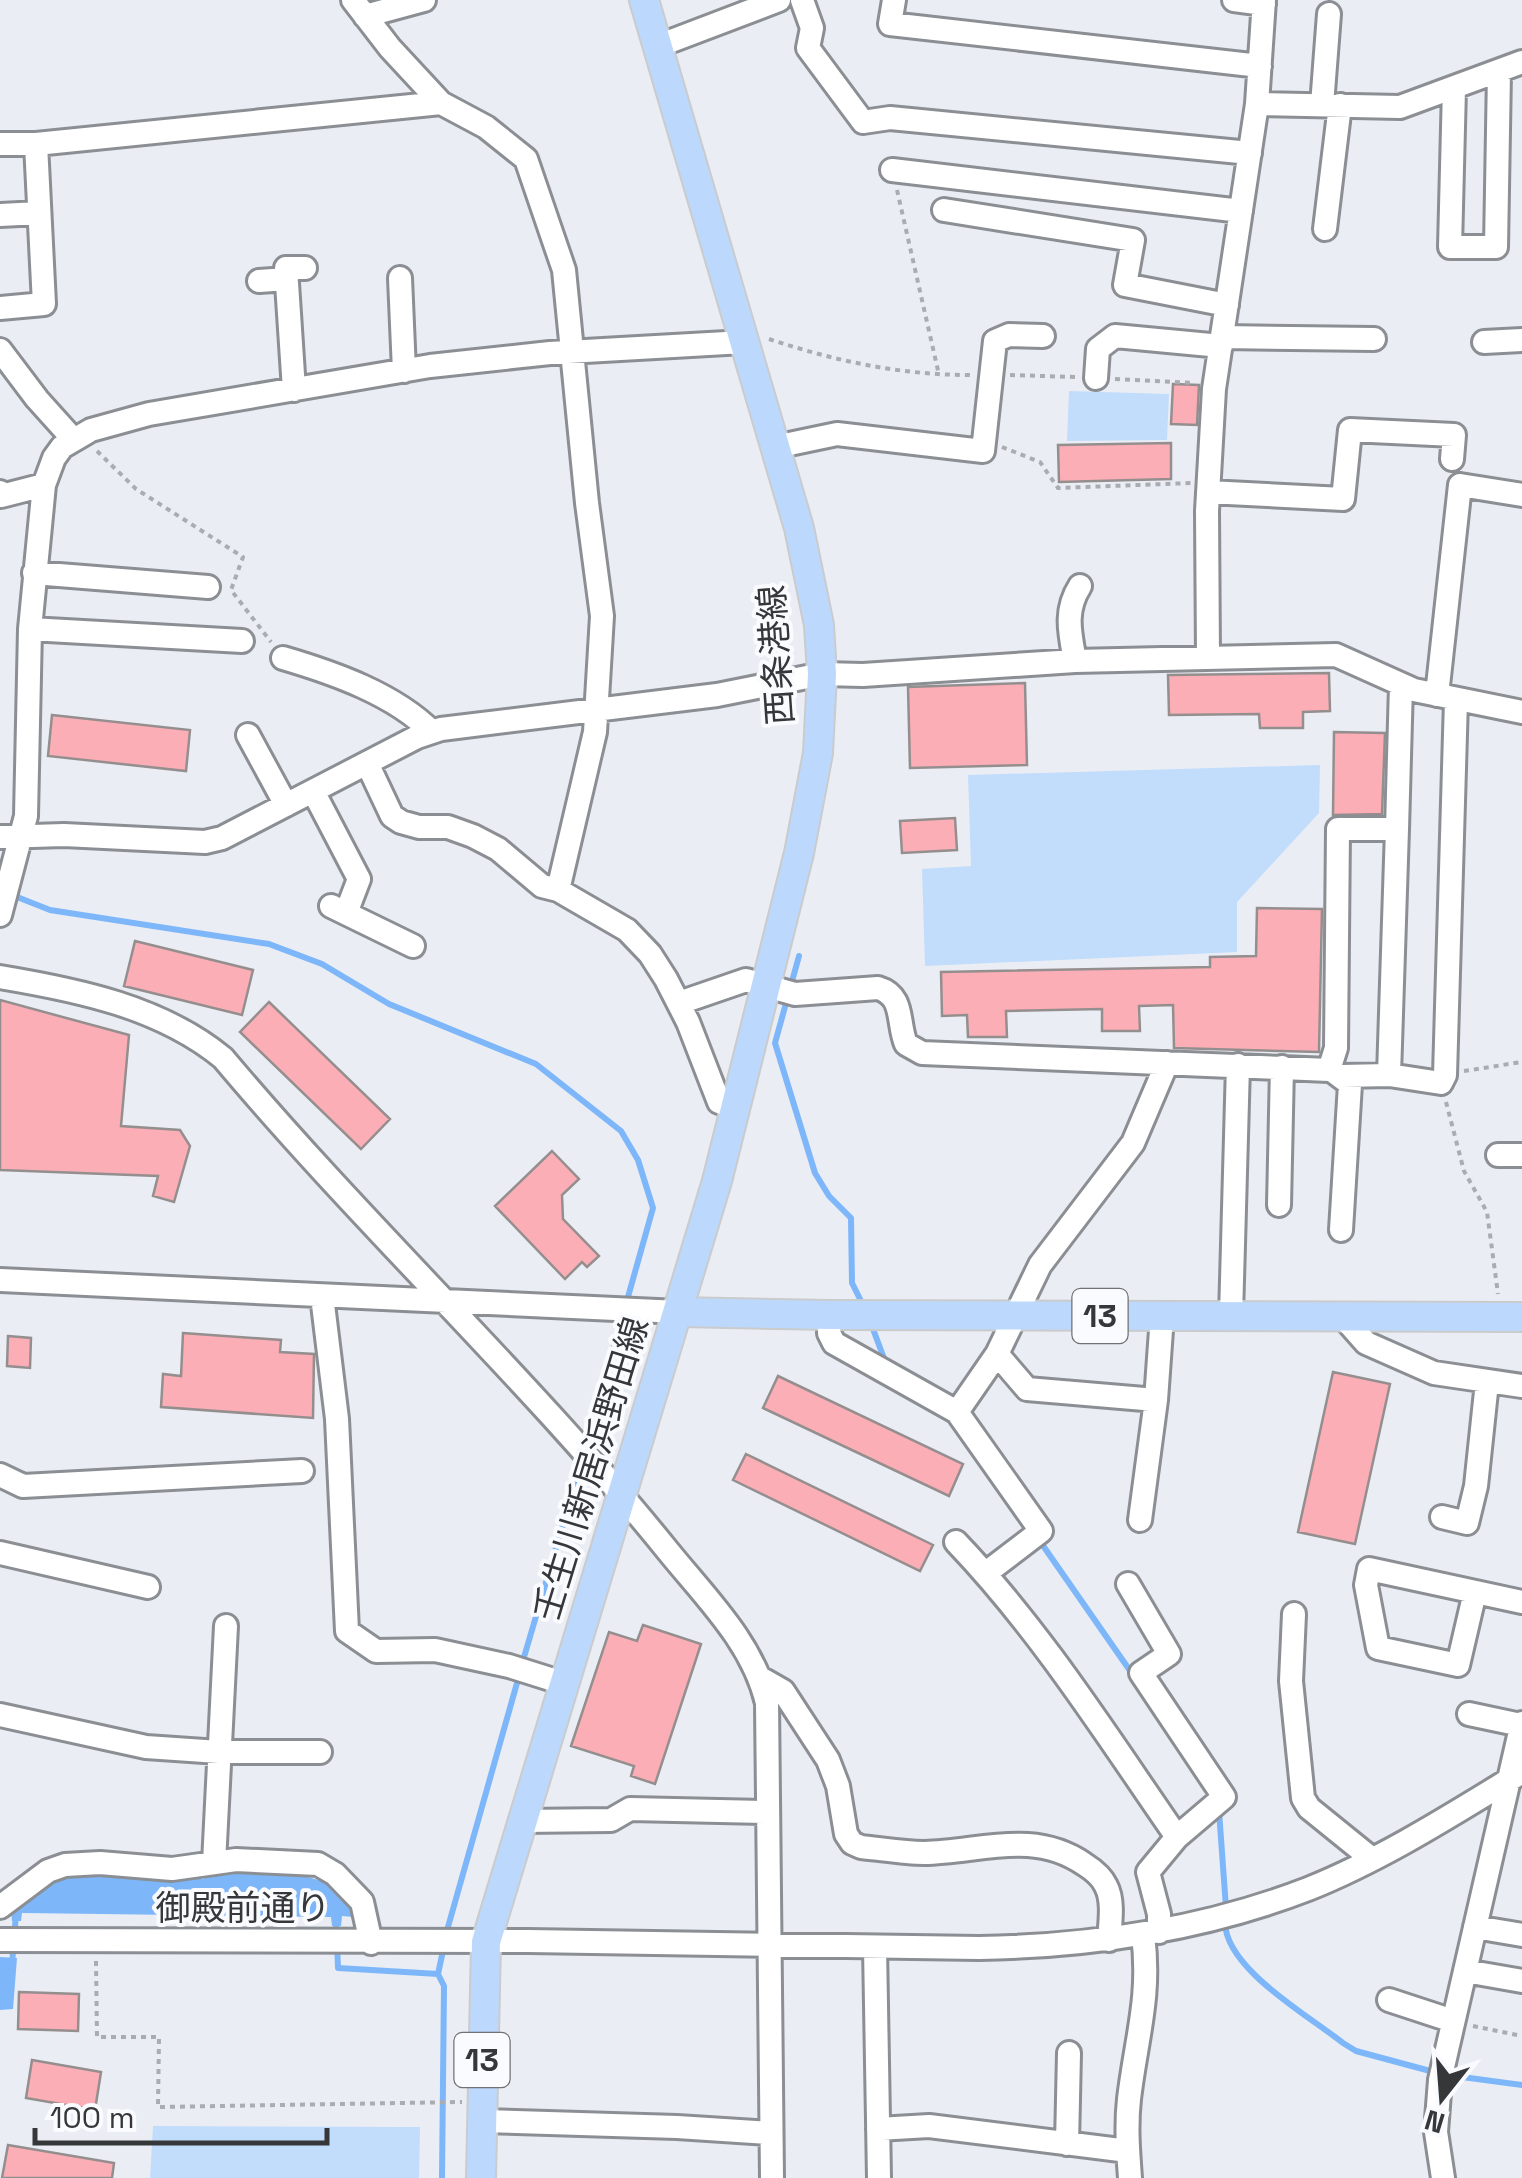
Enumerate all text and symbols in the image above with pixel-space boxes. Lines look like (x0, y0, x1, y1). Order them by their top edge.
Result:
street label: 西条港線 (749, 584, 803, 726)
road number: 13 (1072, 1289, 1128, 1343)
street label: 壬生川新居浜野田線 (524, 1312, 658, 1626)
street label: 御殿前通り (155, 1886, 331, 1930)
road number: 13 (454, 2033, 510, 2087)
north arrow (1392, 2048, 1492, 2148)
scale bar (35, 2083, 328, 2145)
text: 100 m (50, 2098, 135, 2137)
text: N (1420, 2102, 1449, 2142)

